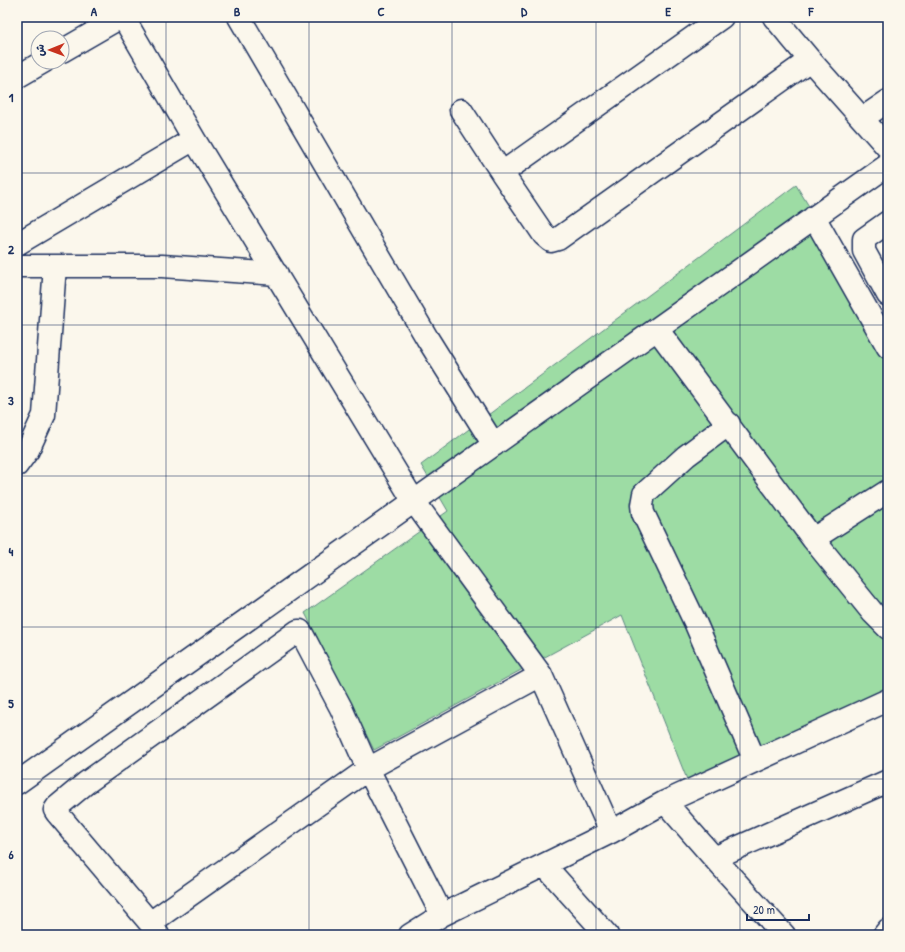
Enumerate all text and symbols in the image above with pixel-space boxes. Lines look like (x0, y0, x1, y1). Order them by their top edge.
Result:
text: A (91, 2, 98, 20)
text: B (234, 2, 241, 20)
text: C (377, 2, 385, 20)
text: D (521, 2, 528, 20)
text: E (665, 2, 671, 20)
text: F (808, 2, 815, 20)
north arrow (30, 30, 70, 70)
text: ش (33, 44, 47, 56)
text: 1 (9, 88, 14, 106)
text: 2 (8, 240, 15, 258)
text: 3 (8, 391, 14, 409)
text: 4 (9, 542, 14, 560)
text: 5 (8, 694, 14, 712)
text: 6 (8, 845, 14, 863)
scale bar (747, 896, 809, 922)
text: 20 m (753, 901, 775, 918)

